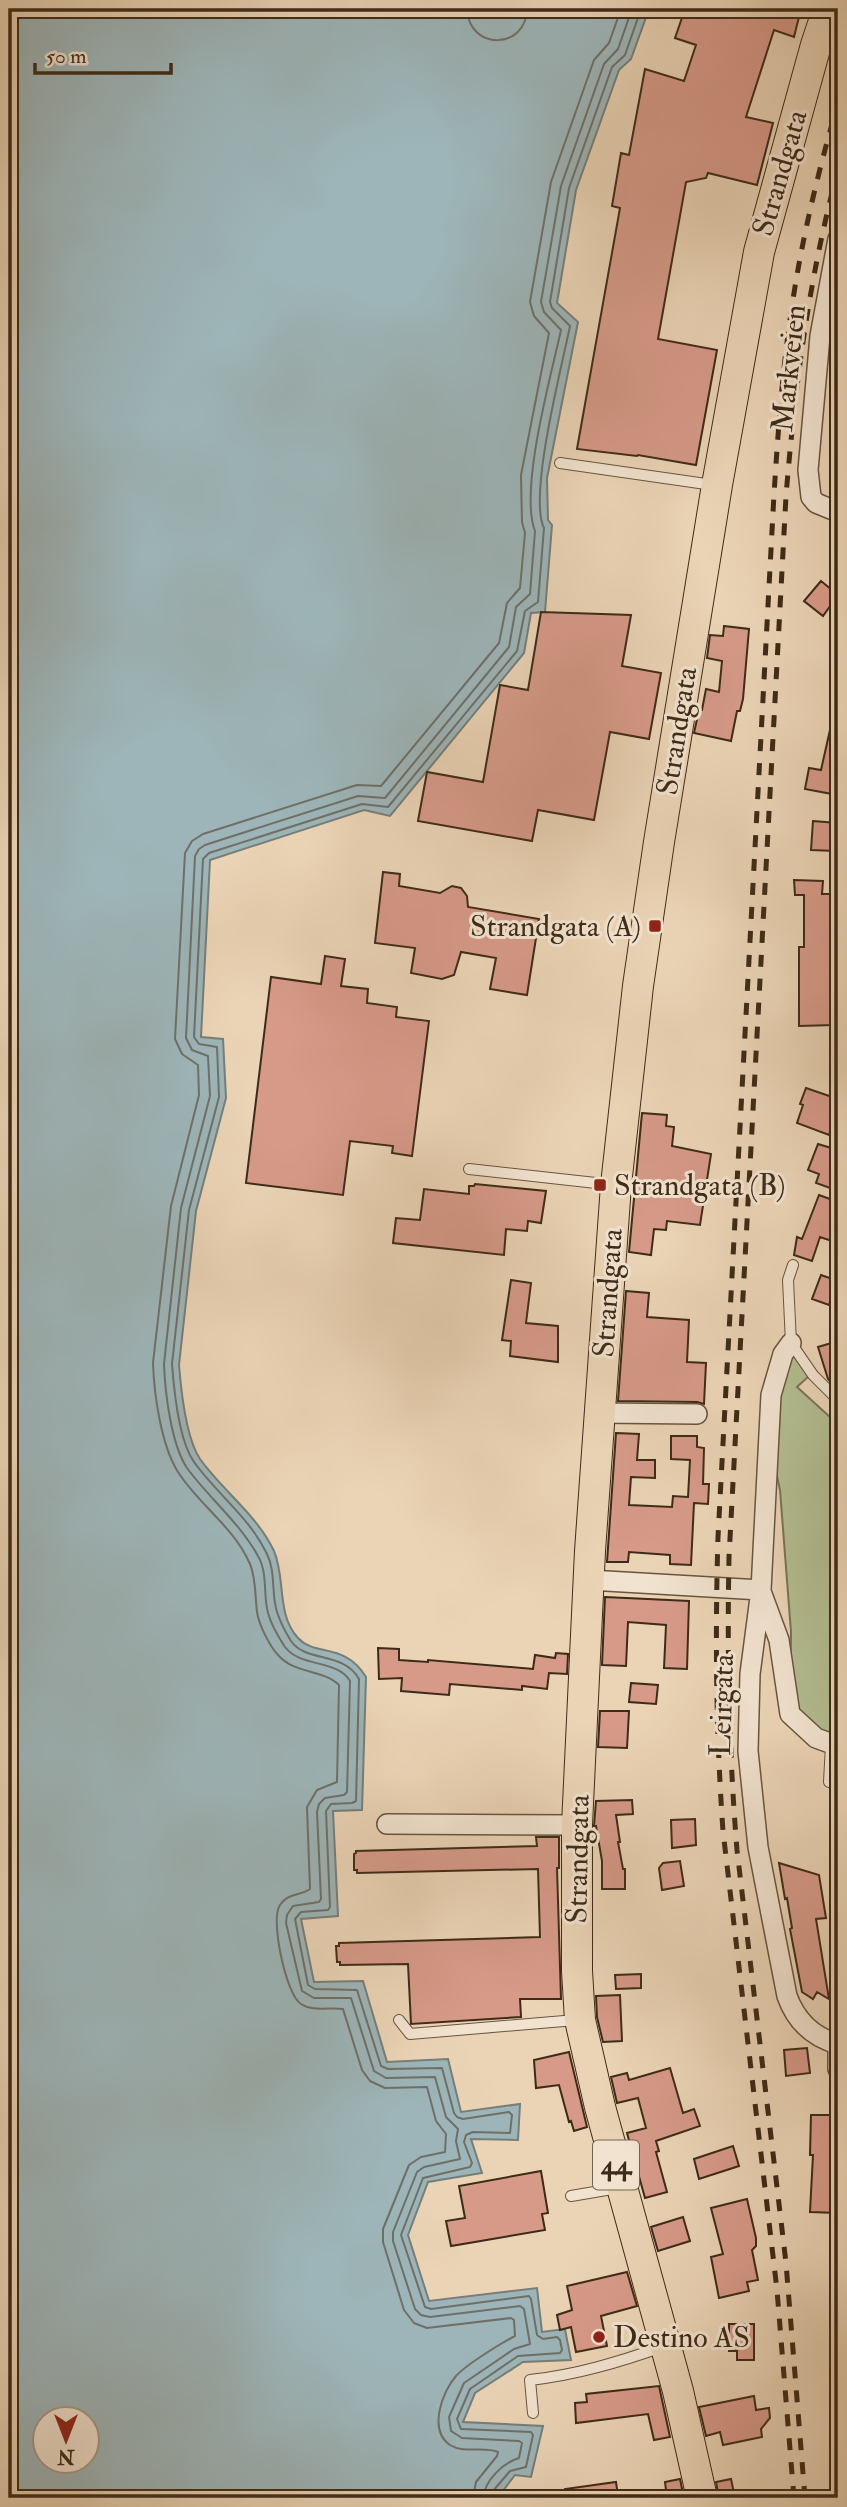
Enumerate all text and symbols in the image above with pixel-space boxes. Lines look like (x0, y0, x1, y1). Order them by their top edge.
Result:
scale bar (35, 32, 172, 76)
text: 50 m (46, 43, 87, 70)
street label: Strandgata (744, 105, 816, 240)
street label: Markveien (764, 303, 814, 433)
street label: Strandgata (649, 664, 705, 798)
place label: Strandgata (A) (470, 908, 641, 945)
marker: Strandgata (A) (647, 918, 663, 934)
place label: Strandgata (B) (614, 1167, 786, 1204)
marker: Strandgata (B) (592, 1177, 608, 1193)
street label: Strandgata (585, 1227, 631, 1359)
street label: Leirgata (702, 1652, 742, 1757)
street label: Strandgata (558, 1793, 598, 1924)
road number: 44 (593, 2140, 639, 2190)
place label: Destino AS (613, 2319, 750, 2356)
marker: Destino AS (591, 2329, 607, 2345)
north arrow (32, 2406, 102, 2476)
text: N (57, 2444, 76, 2468)

